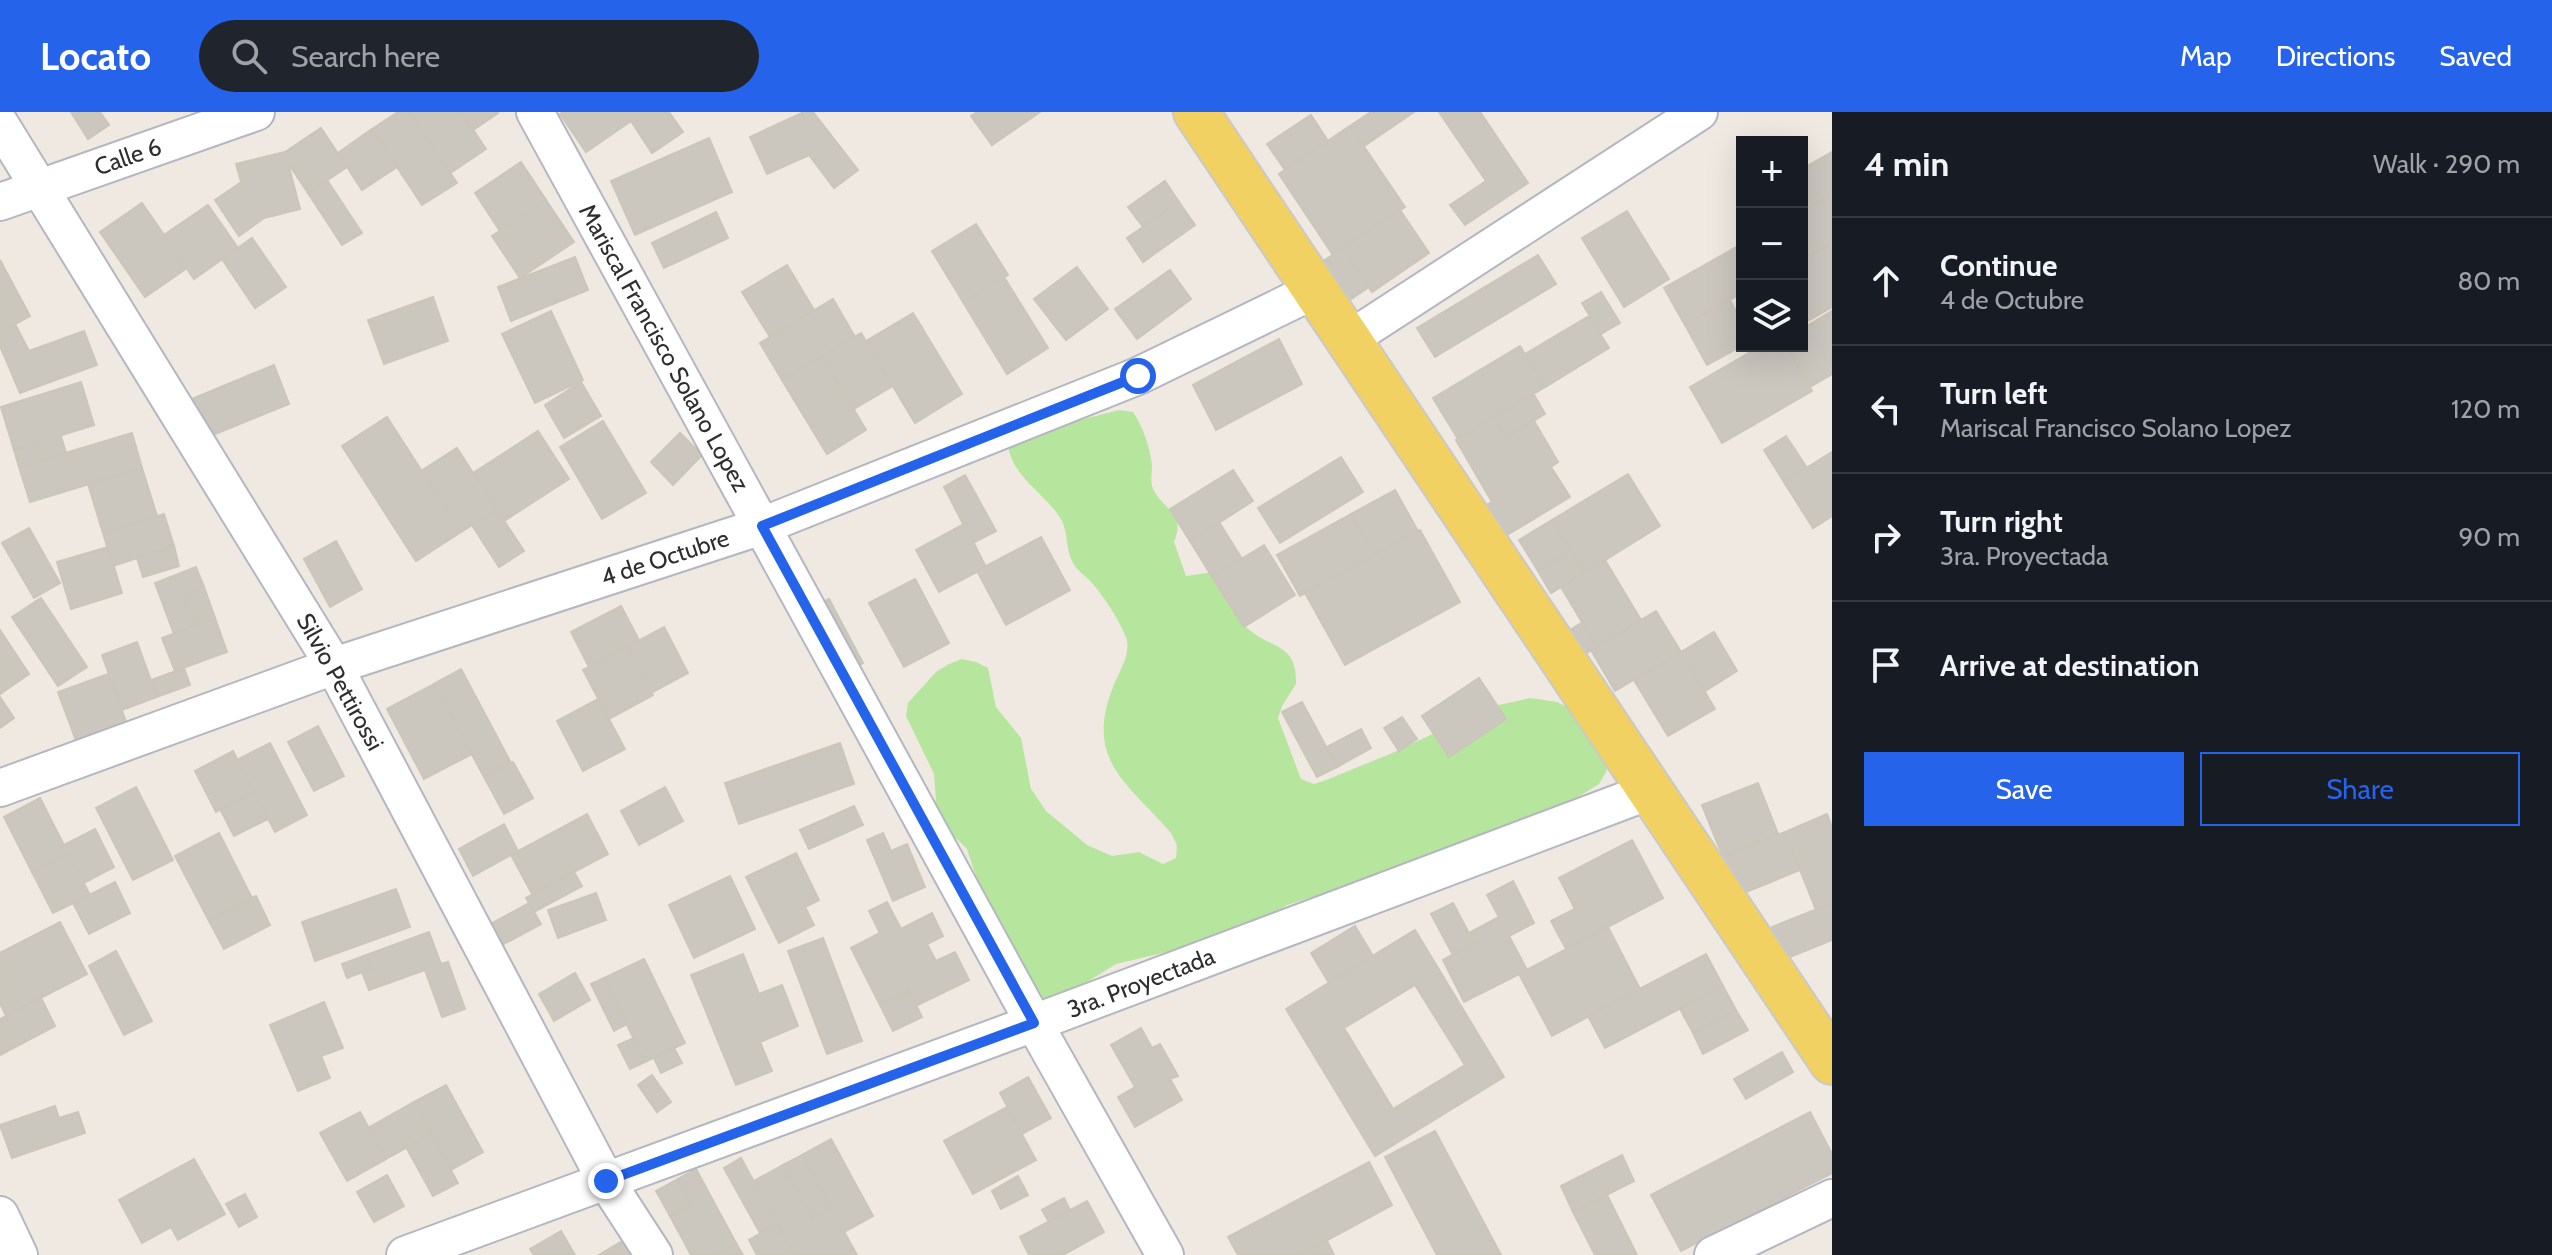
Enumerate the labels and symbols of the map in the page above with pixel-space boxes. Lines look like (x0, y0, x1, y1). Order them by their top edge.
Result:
street label: Calle 6 (91, 132, 165, 181)
street label: Mariscal Francisco Solano Lopez (573, 199, 756, 497)
route start (1120, 358, 1156, 394)
street label: 4 de Octubre (597, 523, 733, 592)
street label: Silvio Pettirossi (291, 608, 390, 755)
street label: 3ra. Proyectada (1063, 941, 1219, 1024)
route end (588, 1163, 624, 1199)

